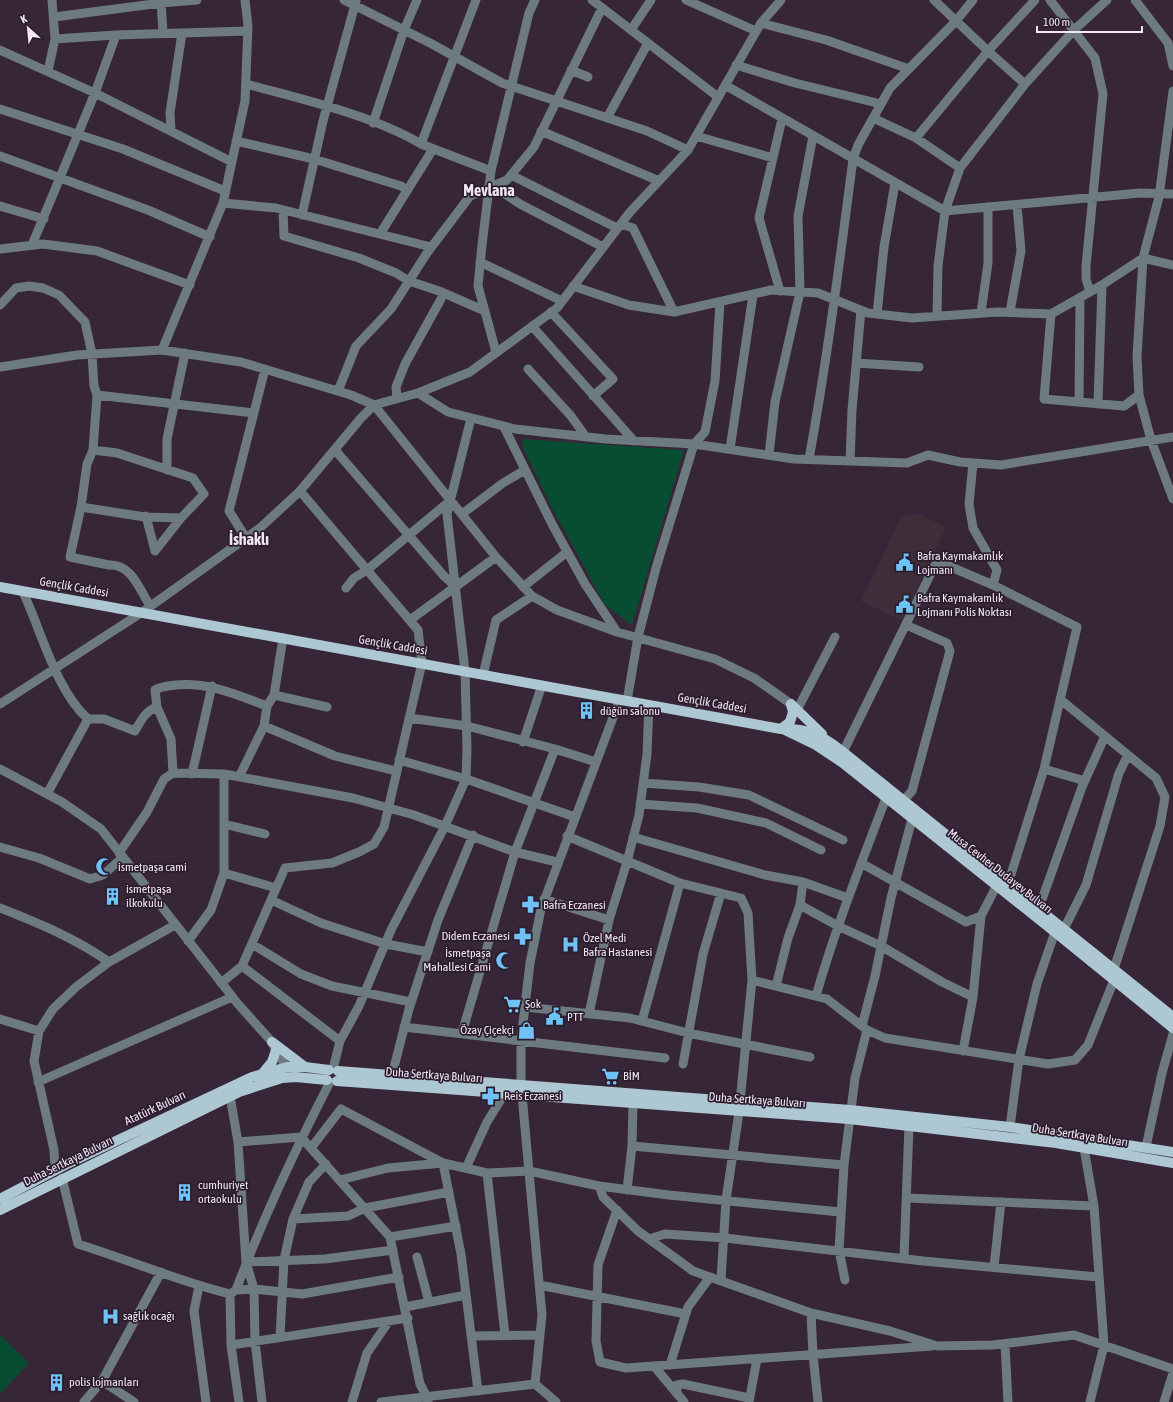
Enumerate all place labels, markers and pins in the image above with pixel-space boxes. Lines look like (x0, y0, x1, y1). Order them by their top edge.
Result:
place label: Bafra Kaymakamlık Lojmanı (917, 549, 1004, 577)
public building icon: Bafra Kaymakamlık Lojmanı (894, 553, 914, 573)
place label: Bafra Kaymakamlık Lojmanı Polis Noktası (917, 591, 1012, 619)
public building icon: Bafra Kaymakamlık Lojmanı Polis Noktası (894, 595, 914, 615)
building icon: düğün salonu (577, 701, 597, 721)
place label: düğün salonu (600, 704, 660, 718)
mosque icon: ismetpaşa cami (95, 857, 115, 877)
place label: ismetpaşa cami (118, 860, 187, 874)
place label: ismetpaşa ilkokulu (126, 882, 172, 910)
building icon: ismetpaşa ilkokulu (103, 886, 123, 906)
pharmacy icon: Bafra Eczanesi (520, 895, 540, 915)
place label: Bafra Eczanesi (543, 898, 606, 912)
pharmacy icon: Didem Eczanesi (513, 926, 533, 946)
place label: Didem Eczanesi (441, 929, 510, 943)
place label: Özel Medi Bafra Hastanesi (583, 931, 652, 959)
hospital icon: Özel Medi Bafra Hastanesi (560, 935, 580, 955)
place label: İsmetpaşa Mahallesi Cami (423, 946, 491, 974)
mosque icon: İsmetpaşa Mahallesi Cami (494, 950, 514, 970)
supermarket icon: Şok (502, 994, 522, 1014)
place label: Şok (525, 997, 542, 1011)
public building icon: PTT (544, 1007, 564, 1027)
place label: PTT (567, 1010, 584, 1024)
shop icon: Özay Çiçekçi (517, 1020, 537, 1040)
place label: Özay Çiçekçi (460, 1023, 514, 1037)
supermarket icon: BİM (600, 1066, 620, 1086)
place label: BİM (623, 1069, 640, 1083)
pharmacy icon: Reis Eczanesi (481, 1086, 501, 1106)
place label: Reis Eczanesi (504, 1089, 562, 1103)
place label: cumhuriyet ortaokulu (198, 1178, 249, 1206)
building icon: cumhuriyet ortaokulu (175, 1182, 195, 1202)
hospital icon: sağlık ocağı (100, 1306, 120, 1326)
place label: sağlık ocağı (123, 1309, 174, 1323)
building icon: polis lojmanları (46, 1372, 66, 1392)
place label: polis lojmanları (69, 1375, 139, 1389)

